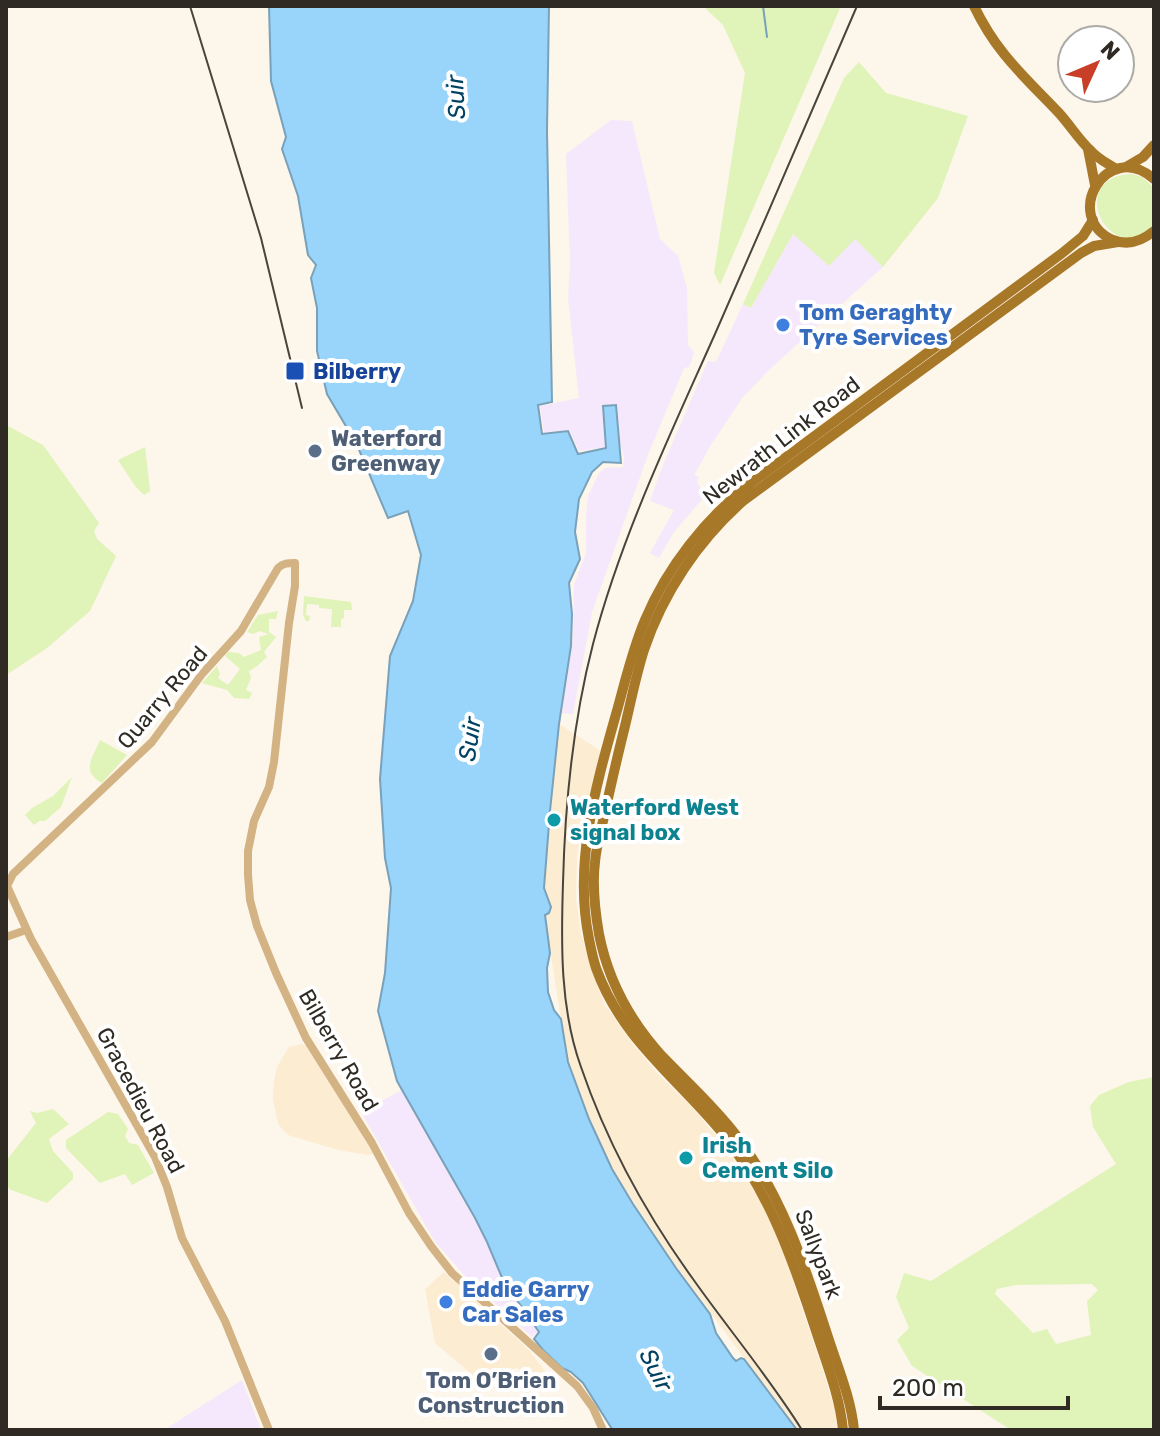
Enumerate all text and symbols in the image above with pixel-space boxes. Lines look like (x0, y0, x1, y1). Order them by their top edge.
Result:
north arrow (1056, 24, 1136, 104)
text: N (1095, 35, 1125, 66)
water label: Suir (441, 73, 471, 120)
place label: Tom Geraghty Tyre Services (799, 299, 952, 351)
marker: Tom Geraghty Tyre Services (774, 316, 792, 334)
place label: Bilberry (313, 358, 401, 385)
marker: Bilberry (284, 360, 306, 382)
street label: Newrath Link Road (697, 371, 865, 510)
place label: Waterford Greenway (331, 425, 442, 477)
marker: Waterford Greenway (306, 442, 324, 460)
street label: Quarry Road (112, 640, 213, 754)
water label: Suir (453, 714, 487, 763)
place label: Waterford West signal box (570, 794, 739, 846)
marker: Waterford West signal box (545, 811, 563, 829)
street label: Bilberry Road (293, 984, 384, 1116)
street label: Gracedieu Road (91, 1023, 190, 1178)
place label: Irish Cement Silo (702, 1132, 833, 1184)
marker: Irish Cement Silo (677, 1149, 695, 1167)
street label: Sallypark (789, 1206, 848, 1303)
place label: Eddie Garry Car Sales (462, 1276, 590, 1328)
marker: Eddie Garry Car Sales (437, 1293, 455, 1311)
water label: Suir (633, 1344, 679, 1397)
marker: Tom O’Brien Construction (482, 1345, 500, 1363)
scale bar (880, 1360, 1068, 1410)
place label: Tom O’Brien Construction (418, 1367, 564, 1419)
text: 200 m (892, 1374, 964, 1402)

